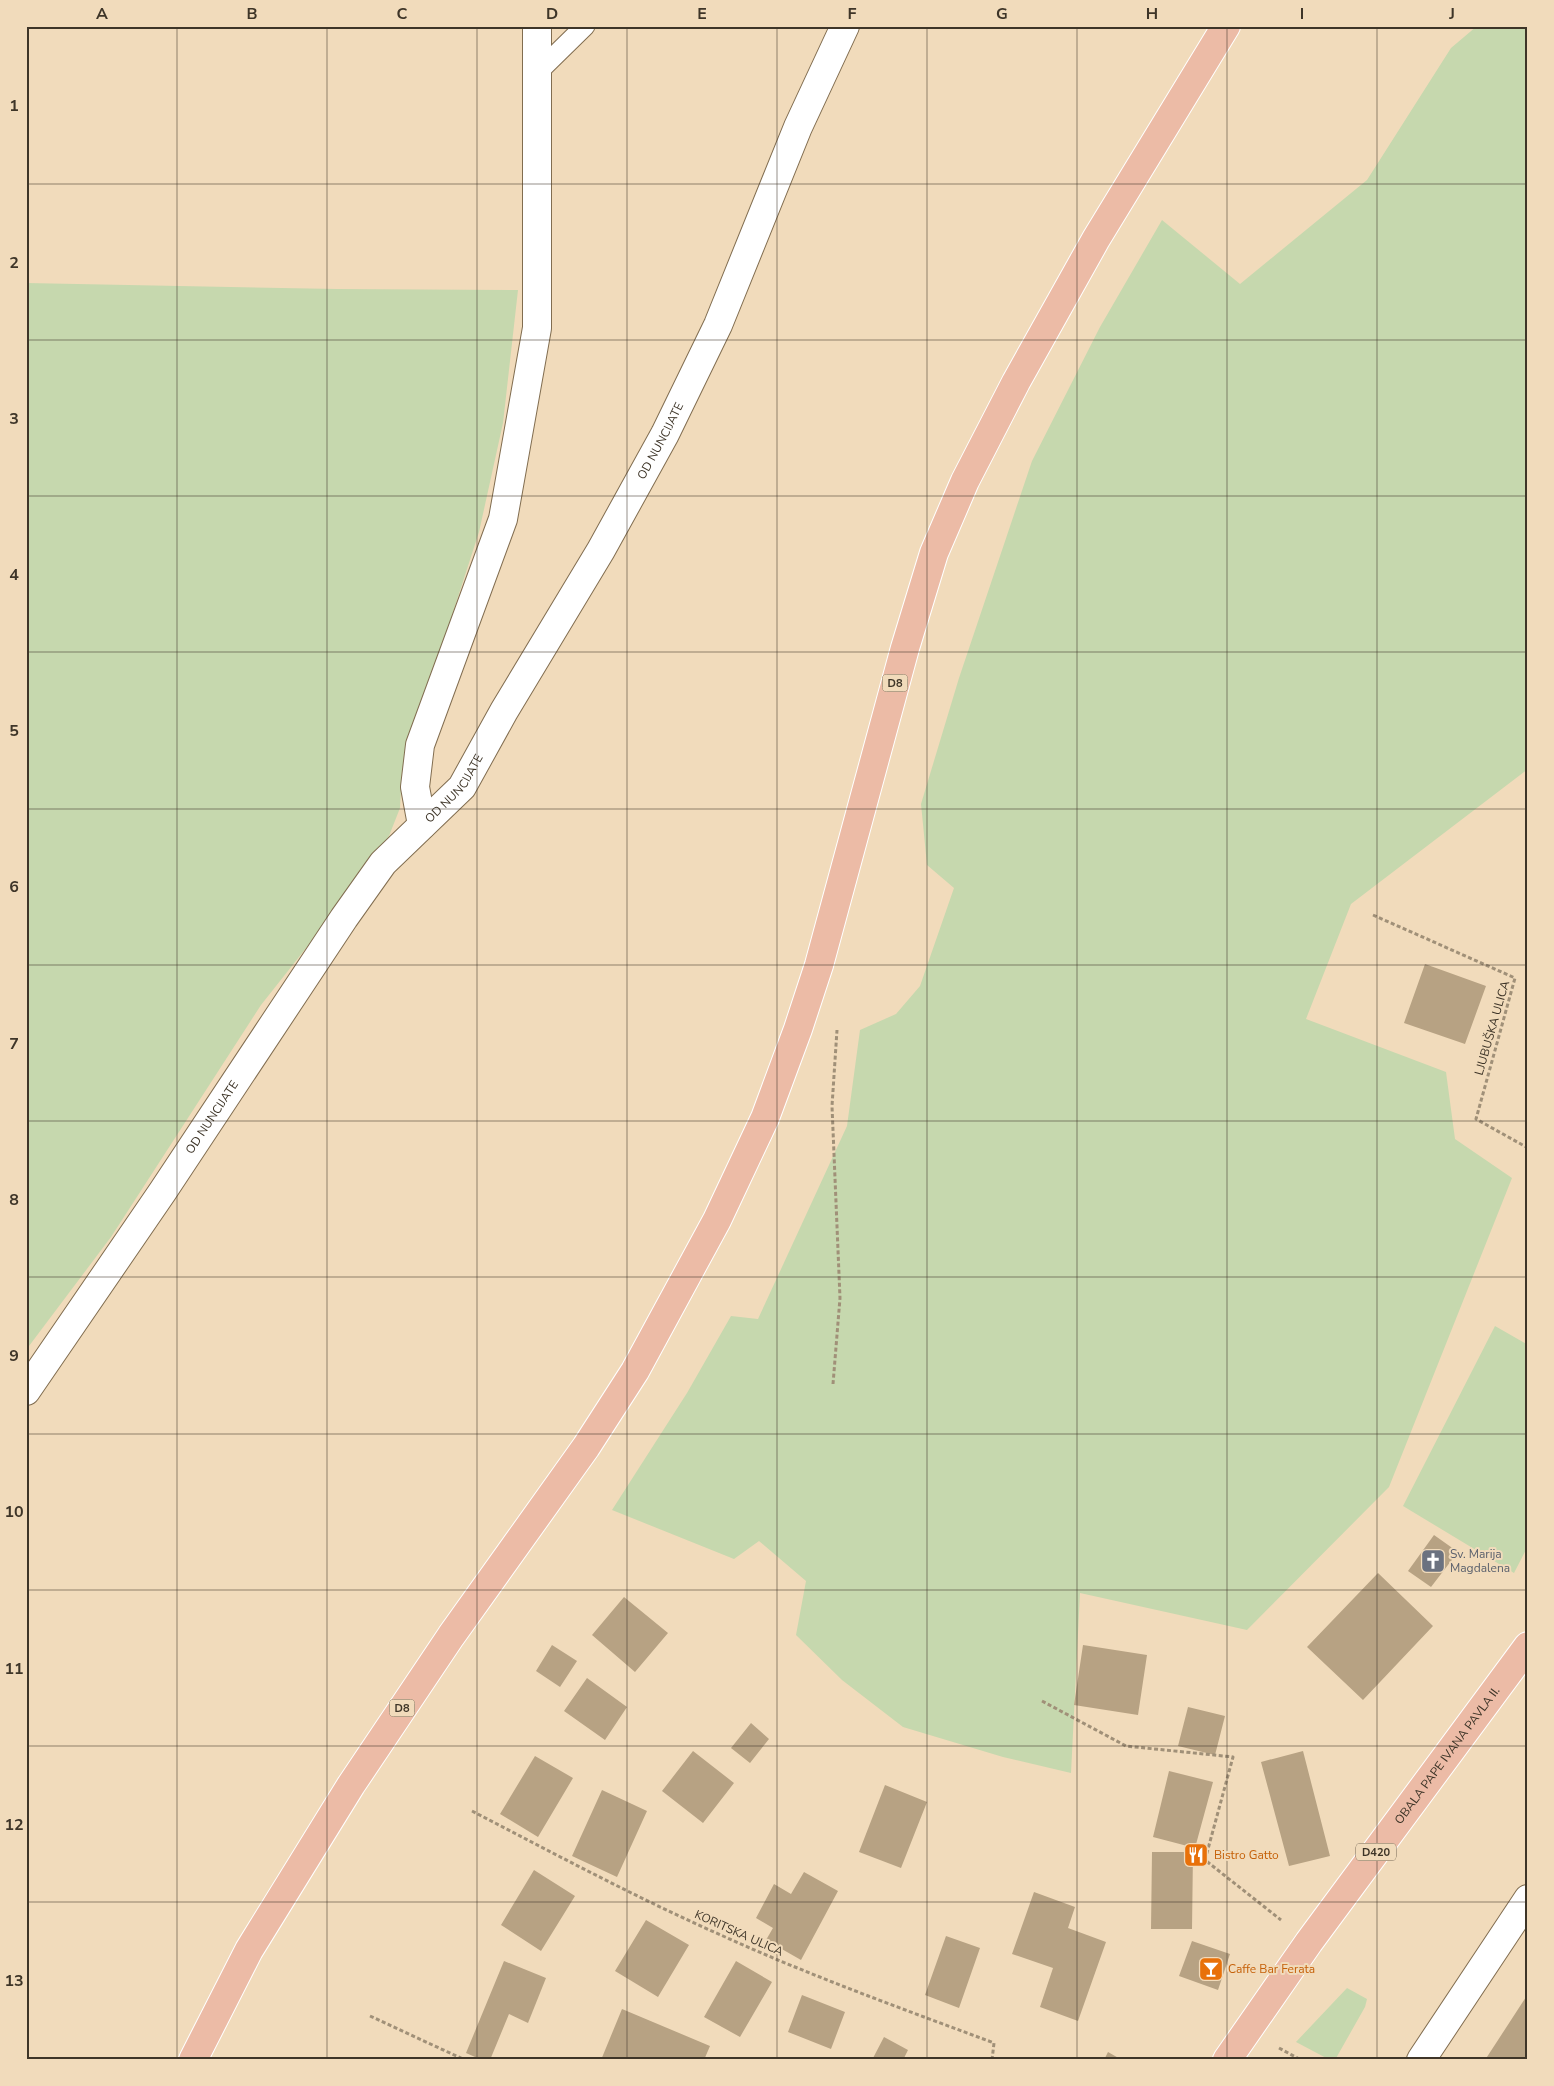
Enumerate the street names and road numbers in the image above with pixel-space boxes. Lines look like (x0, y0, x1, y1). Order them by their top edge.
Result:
street label: OD NUNCIJATE (633, 400, 687, 482)
road number: D8 (882, 674, 908, 691)
street label: OD NUNCIJATE (422, 751, 487, 826)
street label: LJUBUŠKA ULICA (1471, 979, 1513, 1077)
street label: OD NUNCIJATE (182, 1077, 242, 1157)
street label: OBALA PAPE IVANA PAVLA II. (1391, 1683, 1503, 1827)
road number: D8 (390, 1700, 414, 1716)
road number: D420 (1356, 1844, 1396, 1860)
street label: KORITSKA ULICA (692, 1906, 786, 1960)

